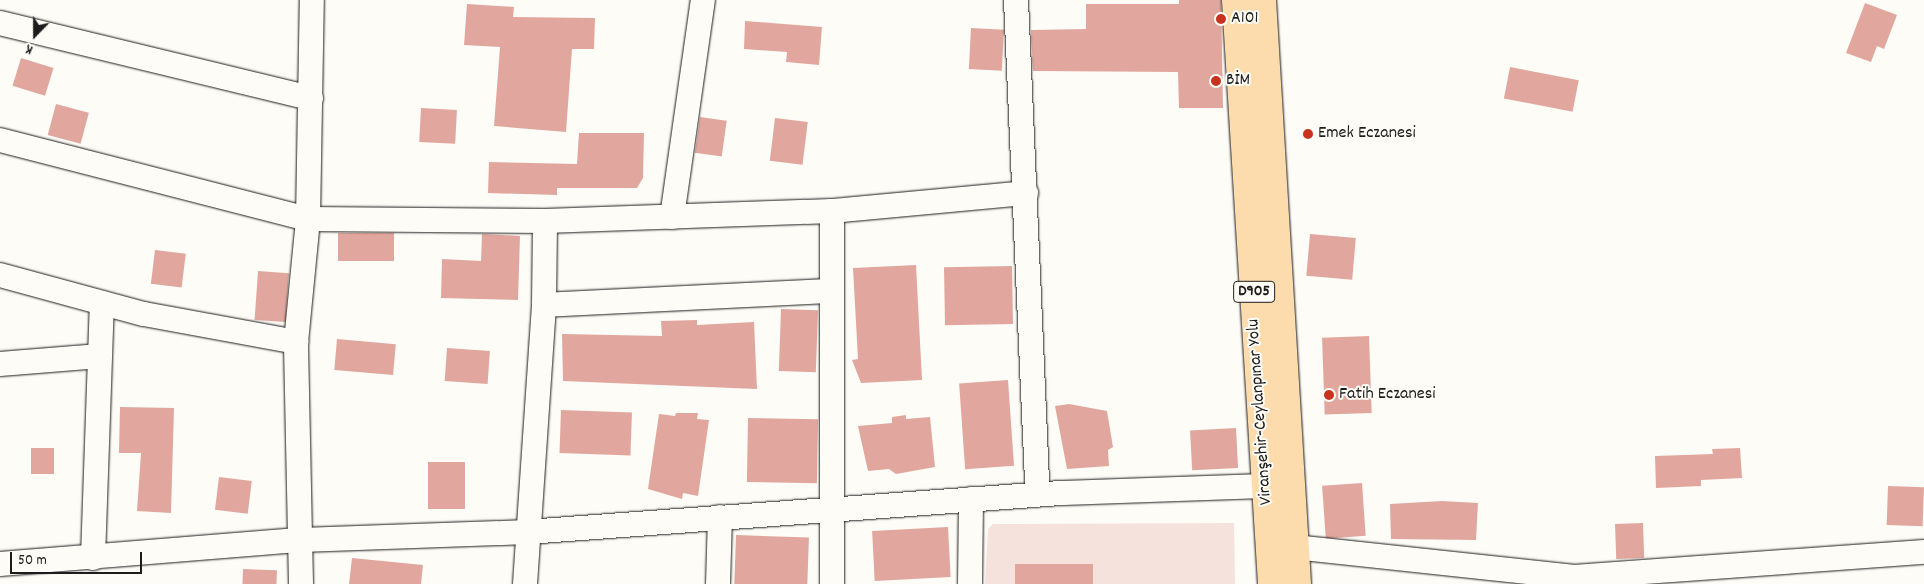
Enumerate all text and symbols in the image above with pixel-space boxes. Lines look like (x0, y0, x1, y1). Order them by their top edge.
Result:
place label: A101 (1231, 8, 1259, 30)
north arrow (10, 10, 60, 60)
marker: A101 (1215, 13, 1227, 25)
text: K (23, 38, 36, 59)
place label: BİM (1226, 70, 1250, 92)
marker: BİM (1210, 75, 1222, 87)
place label: Emek Eczanesi (1318, 123, 1416, 145)
marker: Emek Eczanesi (1302, 128, 1314, 140)
road number: D905 (1233, 278, 1275, 306)
street label: Viranşehir-Ceylanpınar Yolu (1244, 318, 1278, 506)
place label: Fatih Eczanesi (1339, 384, 1436, 406)
marker: Fatih Eczanesi (1323, 389, 1335, 401)
scale bar (12, 542, 145, 574)
text: 50 m (18, 550, 47, 572)

